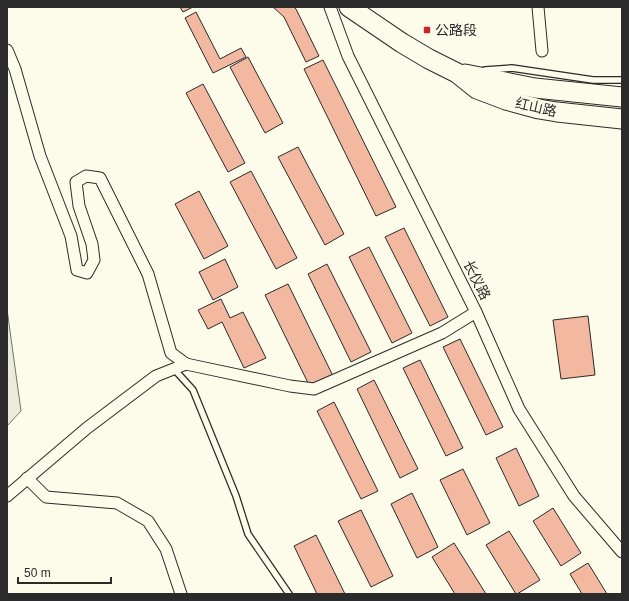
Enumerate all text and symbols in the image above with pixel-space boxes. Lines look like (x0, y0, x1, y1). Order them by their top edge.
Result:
place label: 公路段 (435, 22, 477, 38)
marker: 公路段 (422, 25, 432, 35)
street label: 红山路 (514, 94, 558, 120)
street label: 长仪路 (460, 258, 494, 302)
scale bar (18, 559, 111, 585)
text: 50 m (24, 566, 51, 580)

